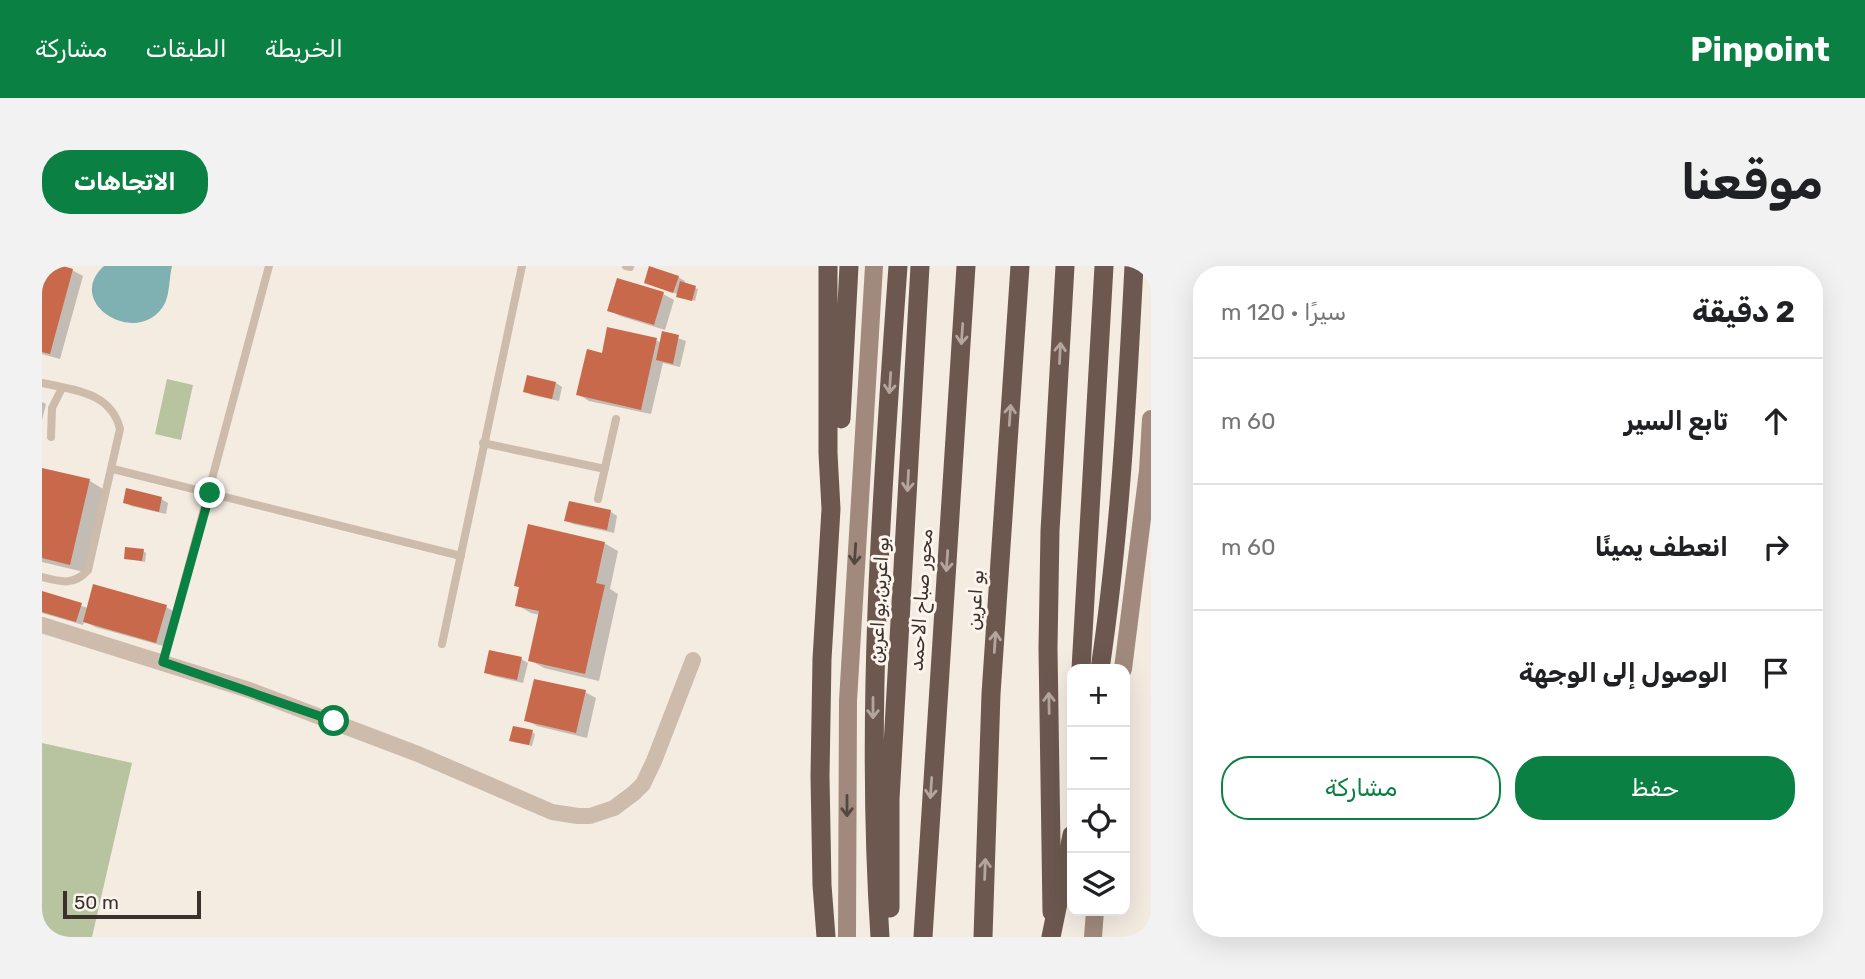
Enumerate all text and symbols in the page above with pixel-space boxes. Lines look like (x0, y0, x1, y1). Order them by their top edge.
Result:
text: Pinpoint (1690, 30, 1830, 69)
text: مشاركة (35, 35, 107, 63)
text: الطبقات (145, 35, 227, 63)
text: الخريطة (265, 35, 343, 63)
button: الاتجاهات (42, 150, 208, 214)
text: موقعنا (1681, 153, 1823, 211)
text: 2 دقيقة (1692, 294, 1795, 330)
text: سيرًا · 120 m (1221, 298, 1346, 326)
one-way arrow (955, 322, 968, 345)
one-way arrow (1054, 342, 1067, 365)
one-way arrow (883, 371, 896, 394)
icon: ahead (1757, 402, 1795, 440)
one-way arrow (1004, 404, 1017, 426)
text: تابع السير (1624, 406, 1728, 437)
text: 60 m (1221, 407, 1276, 435)
one-way arrow (902, 469, 915, 492)
route end (194, 477, 225, 508)
street label: محور صباح الاحمد (905, 528, 939, 672)
icon: right (1757, 528, 1795, 566)
text: انعطف يمينًا (1595, 532, 1728, 563)
text: 60 m (1221, 533, 1276, 561)
street label: بو اعرين,بو اعرين (864, 536, 894, 664)
one-way arrow (848, 542, 861, 565)
one-way arrow (940, 549, 953, 572)
street label: بو اعرين (961, 569, 989, 631)
one-way arrow (989, 631, 1002, 653)
icon: arrive (1757, 654, 1795, 692)
text: الوصول إلى الوجهة (1519, 658, 1728, 689)
map controls (1067, 664, 1130, 916)
button: + (1067, 664, 1130, 727)
one-way arrow (1042, 691, 1056, 714)
one-way arrow (867, 696, 880, 719)
route start (318, 705, 349, 736)
button: − (1067, 727, 1130, 790)
button: مشاركة (1221, 756, 1501, 820)
button: حفظ (1515, 756, 1795, 820)
one-way arrow (925, 776, 938, 799)
button: locate (1067, 790, 1130, 853)
one-way arrow (840, 794, 854, 817)
button: layers (1067, 853, 1130, 916)
one-way arrow (979, 858, 992, 881)
scale bar (63, 888, 201, 920)
text: 50 m (74, 891, 119, 914)

